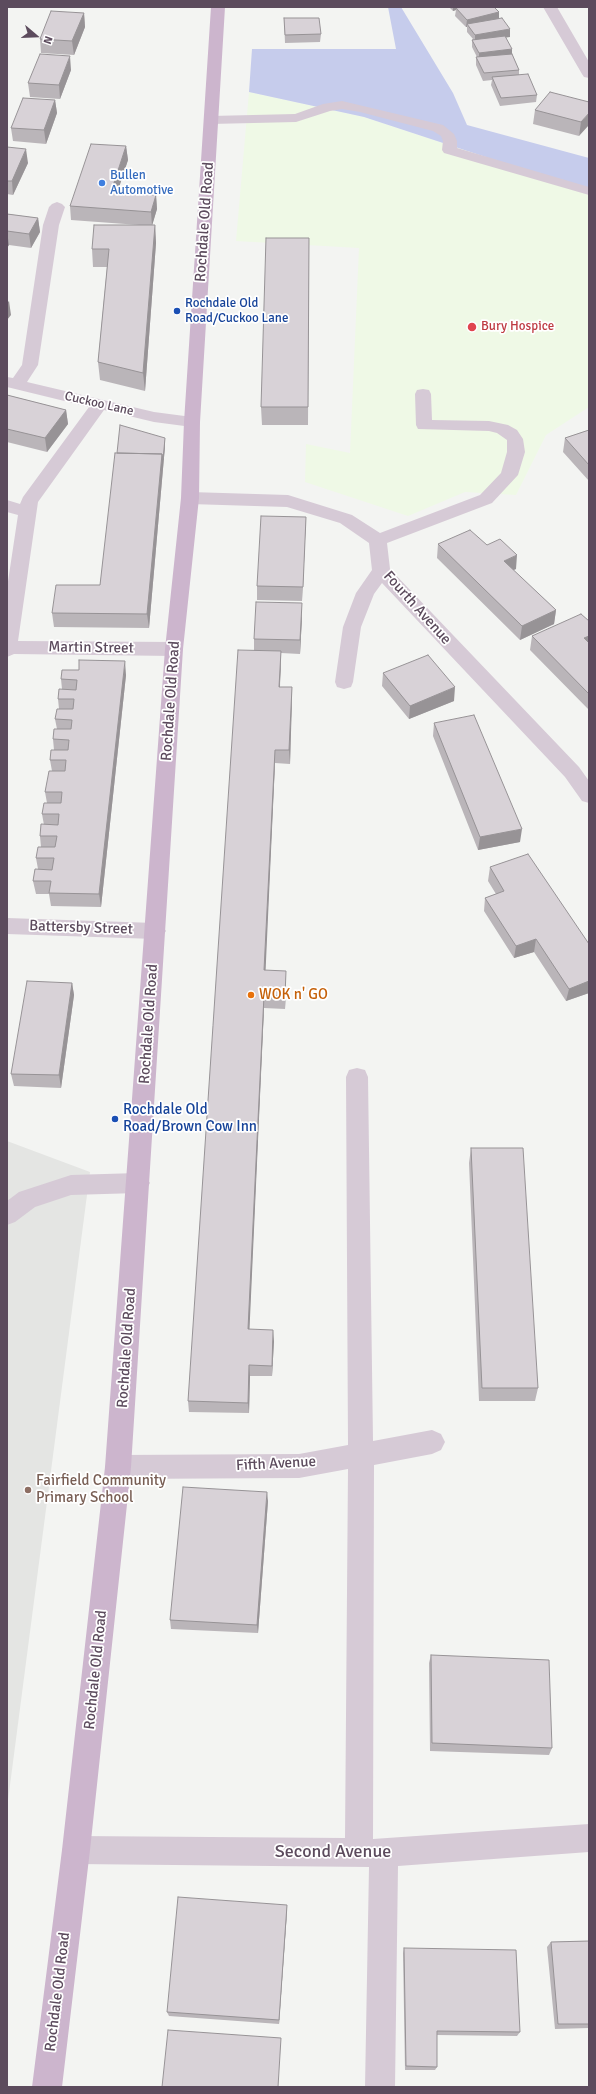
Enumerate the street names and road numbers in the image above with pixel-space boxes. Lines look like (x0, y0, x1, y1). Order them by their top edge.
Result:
street label: Rochdale Old Road (192, 162, 218, 282)
street label: Cuckoo Lane (63, 388, 135, 420)
street label: Fourth Avenue (379, 567, 455, 649)
street label: Martin Street (48, 638, 134, 658)
street label: Rochdale Old Road (158, 641, 184, 761)
street label: Battersby Street (29, 917, 133, 939)
street label: Rochdale Old Road (136, 964, 162, 1084)
street label: Rochdale Old Road (114, 1288, 140, 1408)
street label: Fifth Avenue (236, 1453, 316, 1475)
street label: Rochdale Old Road (81, 1609, 111, 1731)
street label: Second Avenue (275, 1841, 391, 1863)
street label: Rochdale Old Road (42, 1931, 74, 2053)

